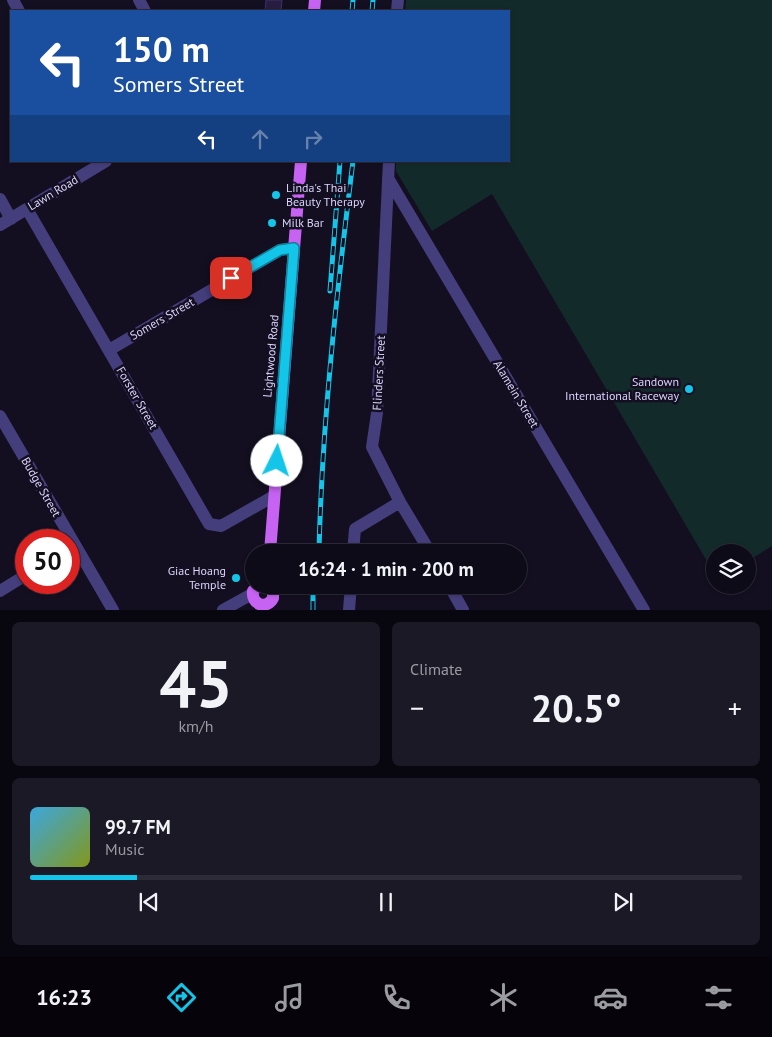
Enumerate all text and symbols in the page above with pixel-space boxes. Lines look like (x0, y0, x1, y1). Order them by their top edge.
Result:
text: 150 m (113, 26, 210, 72)
icon: left (30, 30, 95, 95)
text: Somers Street (113, 70, 244, 98)
icon: left (193, 125, 221, 153)
icon: ahead (246, 125, 274, 153)
icon: right (299, 125, 327, 153)
street label: Lawn Road (25, 172, 81, 213)
place label: Linda's Thai Beauty Therapy (286, 180, 365, 209)
marker: Linda's Thai Beauty Therapy (270, 189, 282, 201)
place label: Milk Bar (282, 215, 324, 230)
marker: Milk Bar (266, 217, 278, 229)
pin (210, 257, 252, 299)
icon: arrive (217, 264, 245, 292)
street label: Somers Street (127, 294, 197, 343)
street label: Lightwood Road (259, 314, 282, 398)
street label: Flinders Street (369, 335, 388, 411)
street label: Alamein Street (490, 357, 542, 430)
street label: Forster Street (114, 364, 161, 432)
place label: Sandown International Raceway (565, 374, 679, 403)
marker: Sandown International Raceway (683, 383, 695, 395)
position arrow (250, 434, 302, 486)
street label: Budge Street (18, 454, 65, 519)
speed limit sign: 50 (15, 529, 80, 594)
map controls (706, 544, 756, 594)
button: layers (706, 544, 756, 594)
text: 16:24 · 1 min · 200 m (298, 557, 474, 581)
place label: Giac Hoang Temple (168, 563, 226, 592)
marker: Giac Hoang Temple (230, 572, 242, 584)
text: 45 (159, 641, 233, 725)
text: Climate (410, 659, 462, 679)
text: 20.5° (531, 683, 621, 732)
text: − (410, 689, 424, 726)
text: + (728, 689, 742, 726)
text: km/h (178, 716, 214, 736)
text: 99.7 FM (105, 815, 171, 839)
text: Music (105, 839, 145, 859)
icon: previous (135, 888, 163, 916)
icon: pause (372, 888, 400, 916)
icon: next (609, 888, 637, 916)
icon: directions (164, 980, 199, 1015)
icon: music (272, 980, 307, 1015)
icon: phone (379, 980, 414, 1015)
icon: climate (486, 980, 521, 1015)
icon: car (593, 980, 628, 1015)
icon: filters (701, 980, 736, 1015)
text: 16:23 (36, 983, 92, 1011)

